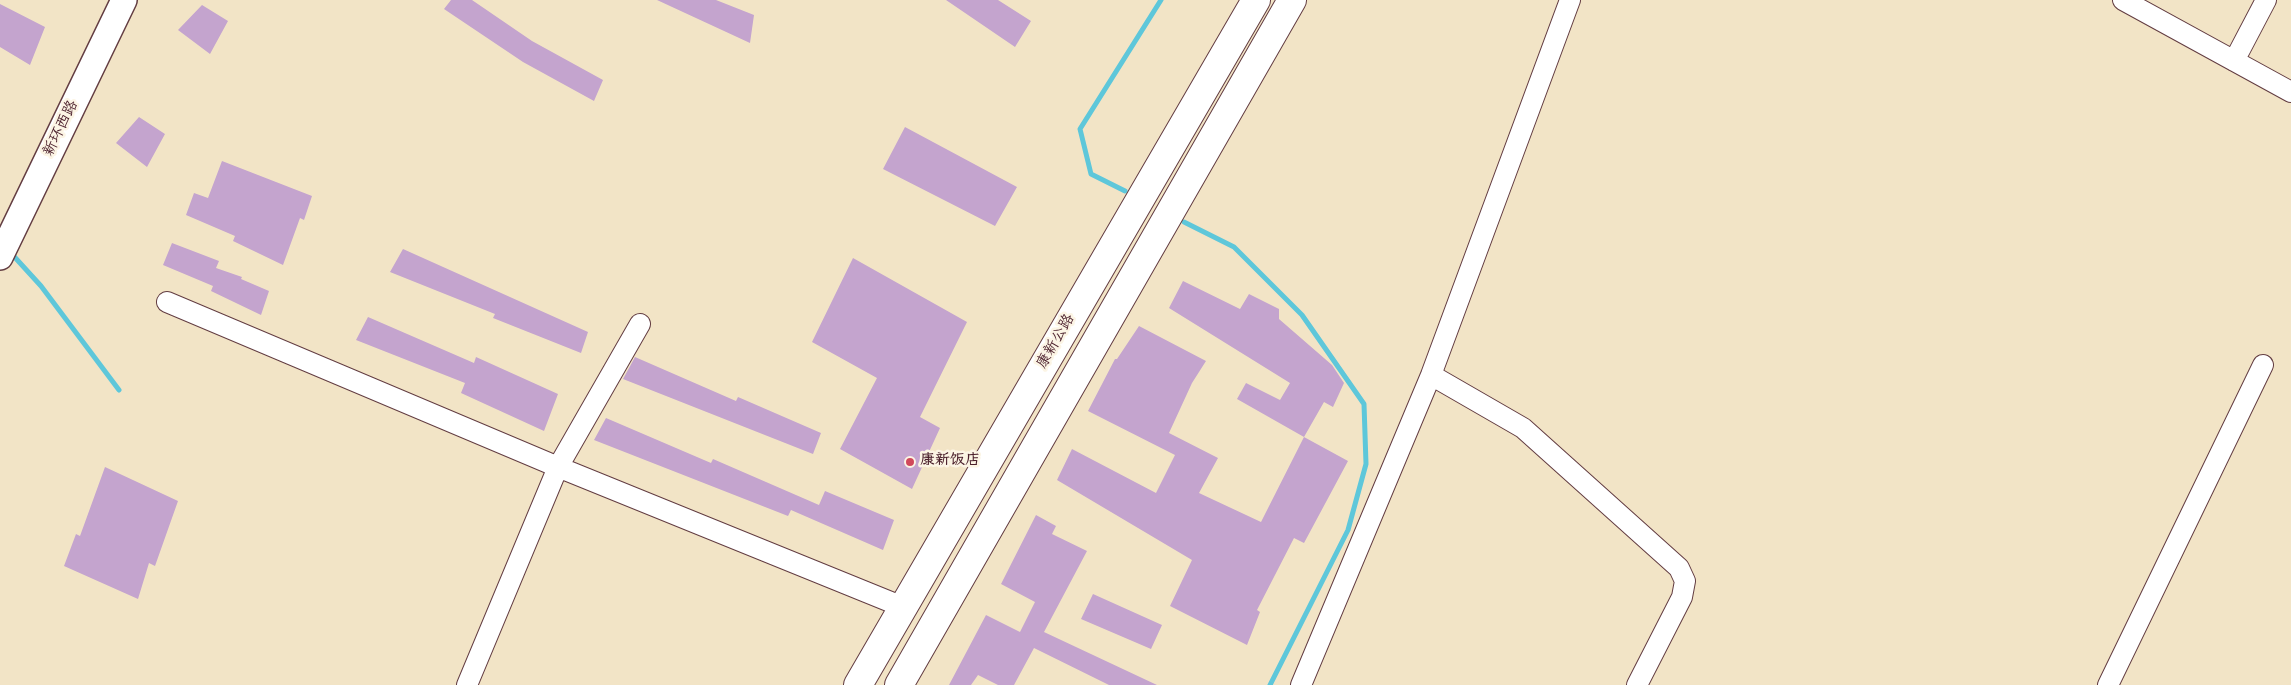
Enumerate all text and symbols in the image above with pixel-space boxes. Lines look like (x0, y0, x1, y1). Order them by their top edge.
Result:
street label: 新环西路 (41, 98, 83, 160)
street label: 康新公路 (1034, 312, 1080, 372)
place label: 康新饭店 (920, 453, 980, 471)
marker: 康新饭店 (904, 456, 916, 468)

